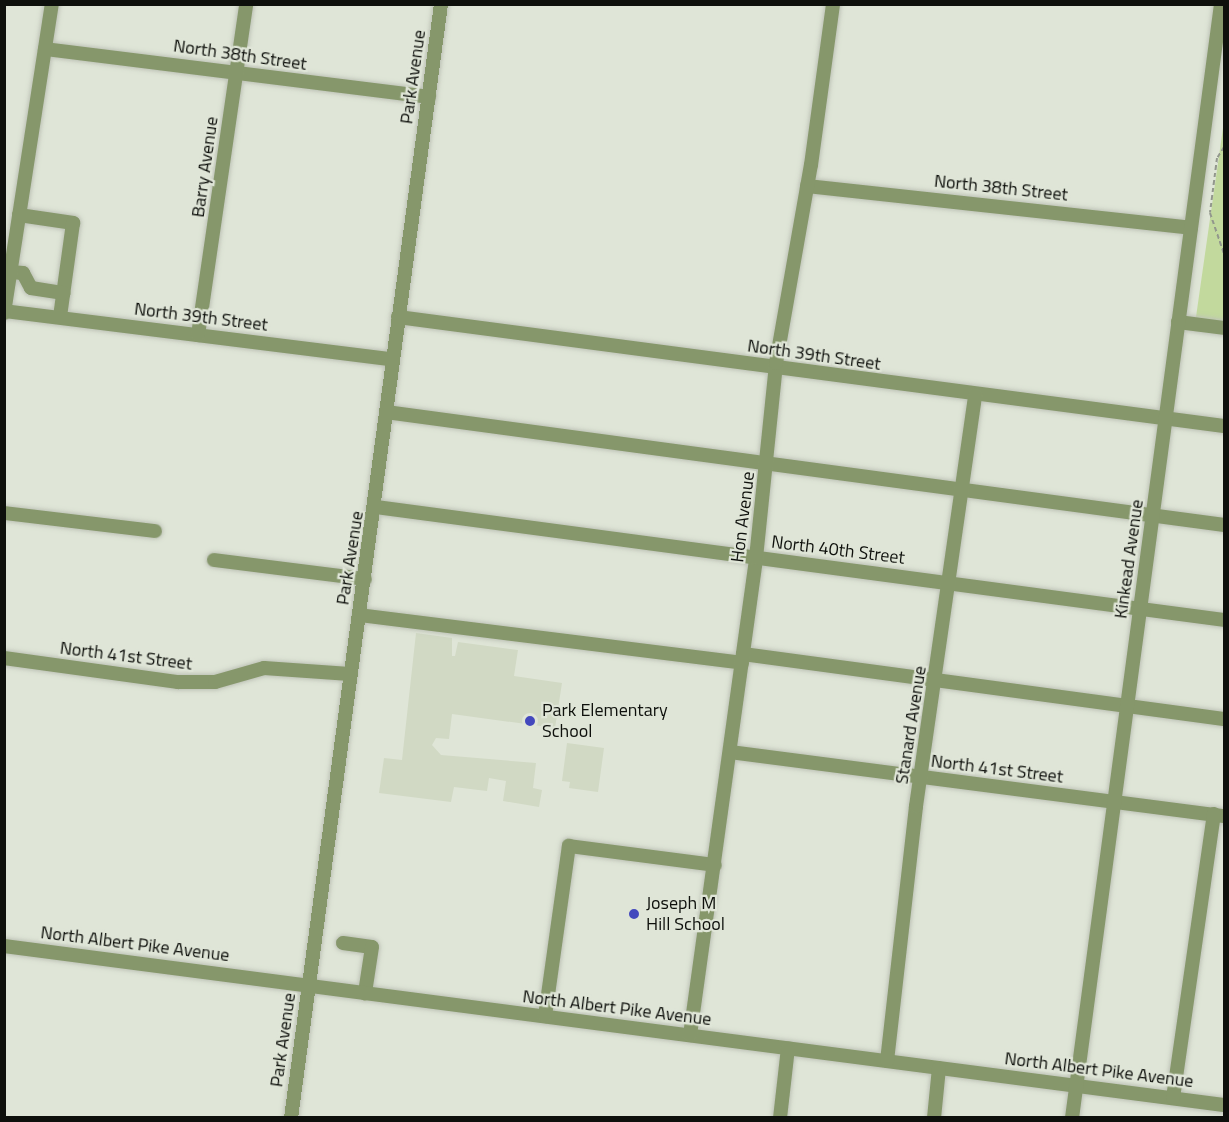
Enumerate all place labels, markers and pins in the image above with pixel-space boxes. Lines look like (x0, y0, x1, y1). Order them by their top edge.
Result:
place label: Park Elementary School (542, 700, 668, 742)
marker: Park Elementary School (523, 714, 537, 728)
place label: Joseph M Hill School (646, 893, 725, 936)
marker: Joseph M Hill School (627, 907, 641, 921)

